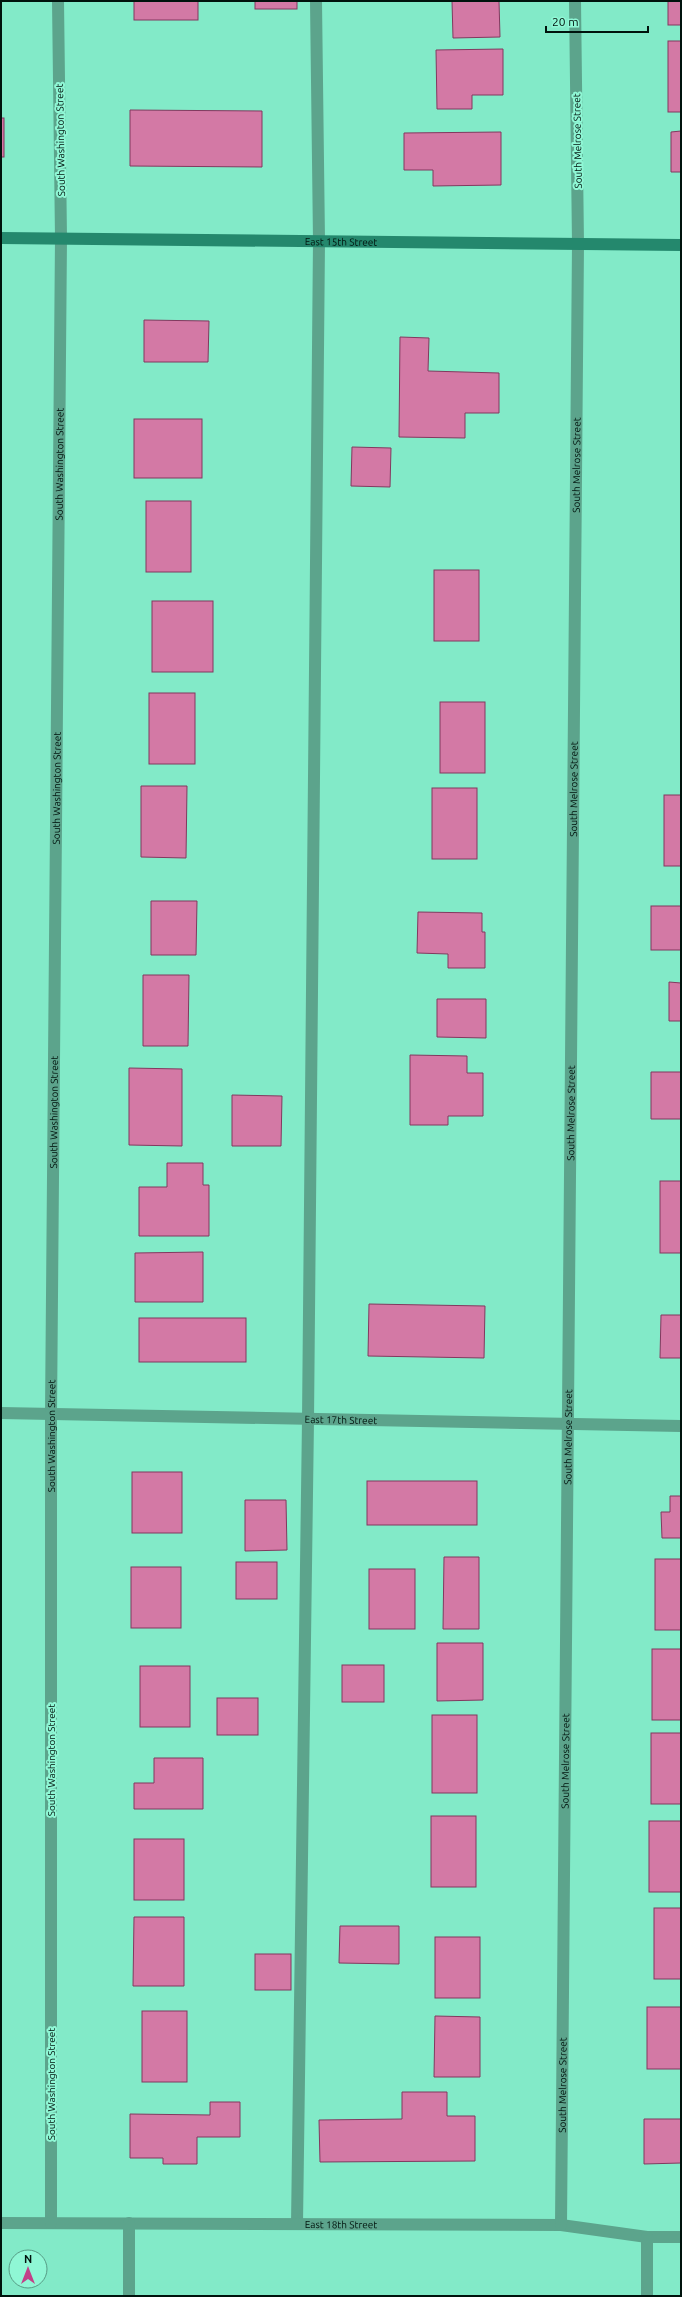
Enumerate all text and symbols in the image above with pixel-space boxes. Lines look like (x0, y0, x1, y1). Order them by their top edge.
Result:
scale bar (546, 8, 648, 34)
text: 20 m (552, 15, 579, 28)
street label: South Washington Street (54, 84, 67, 196)
street label: South Melrose Street (571, 93, 584, 189)
street label: East 15th Street (305, 236, 377, 248)
street label: South Washington Street (54, 408, 66, 520)
street label: South Melrose Street (571, 417, 583, 513)
street label: South Washington Street (51, 732, 63, 844)
street label: South Melrose Street (568, 741, 580, 837)
street label: South Washington Street (48, 1056, 60, 1168)
street label: South Melrose Street (565, 1065, 577, 1161)
street label: South Washington Street (46, 1380, 57, 1492)
street label: South Melrose Street (562, 1389, 574, 1485)
street label: East 17th Street (305, 1414, 377, 1426)
street label: South Washington Street (46, 1704, 57, 1816)
street label: South Melrose Street (560, 1713, 571, 1809)
street label: South Washington Street (46, 2028, 57, 2140)
street label: South Melrose Street (557, 2037, 569, 2133)
street label: East 18th Street (305, 2219, 377, 2230)
north arrow (8, 2249, 48, 2289)
text: N (24, 2253, 32, 2265)

